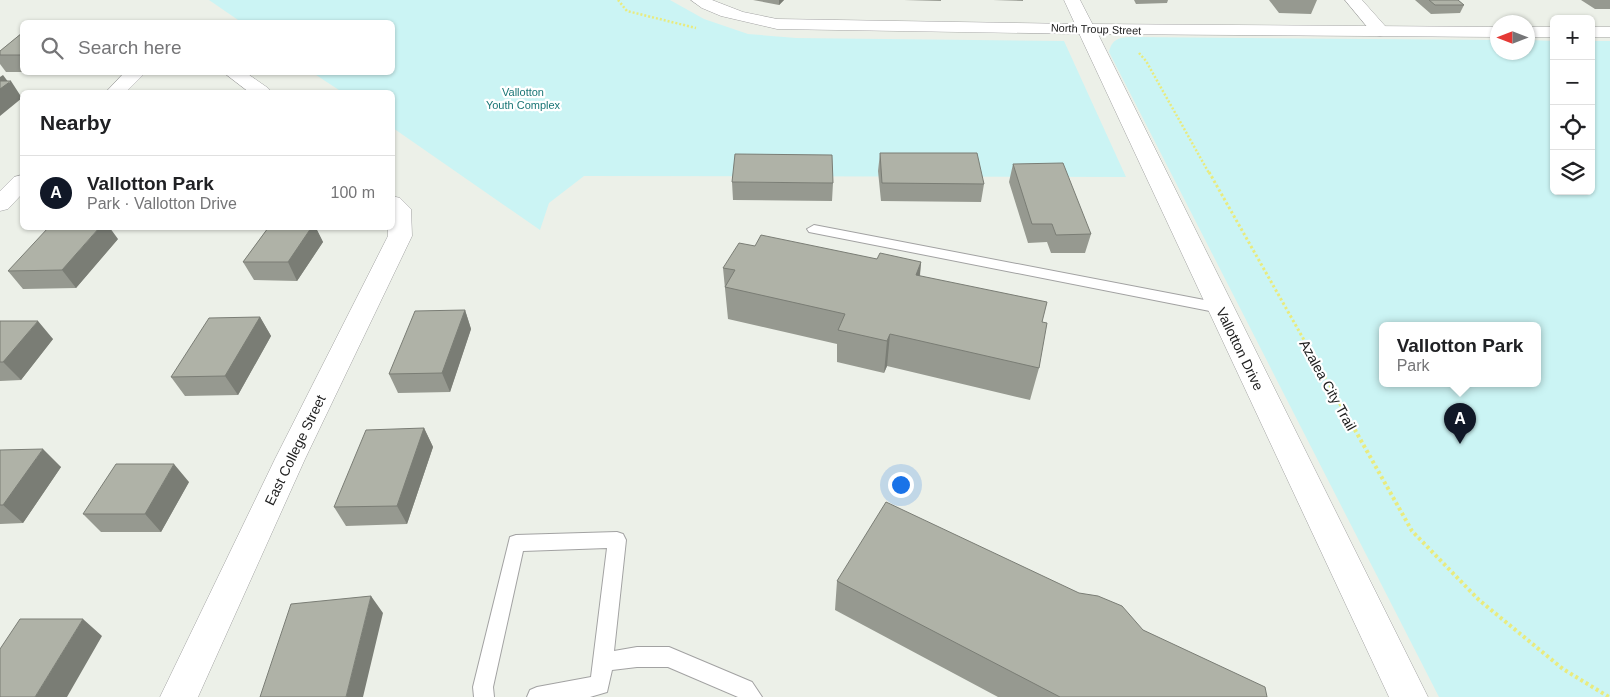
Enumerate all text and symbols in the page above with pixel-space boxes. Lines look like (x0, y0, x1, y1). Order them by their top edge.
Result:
north arrow (1490, 15, 1535, 60)
map controls (1550, 15, 1595, 195)
button: + (1550, 15, 1595, 60)
search box (20, 20, 395, 75)
street label: North Troup Street (1051, 21, 1141, 37)
icon: search (38, 34, 66, 62)
text: Search here (78, 37, 182, 58)
button: − (1550, 60, 1595, 105)
park label: Vallotton Youth Complex (486, 86, 561, 111)
button: locate (1550, 105, 1595, 150)
text: Nearby (40, 111, 111, 134)
button: layers (1550, 150, 1595, 195)
text: Vallotton Park (87, 173, 214, 194)
text: A (50, 184, 62, 201)
text: 100 m (331, 184, 375, 201)
text: Park · Vallotton Drive (87, 195, 237, 212)
street label: Vallotton Drive (1213, 305, 1267, 393)
popup (1379, 322, 1541, 387)
text: Vallotton Park (1397, 335, 1523, 356)
street label: Azalea City Trail (1296, 337, 1360, 433)
text: Park (1397, 357, 1430, 374)
street label: East College Street (261, 392, 329, 508)
pin: A (1444, 403, 1476, 444)
your location (888, 472, 914, 498)

